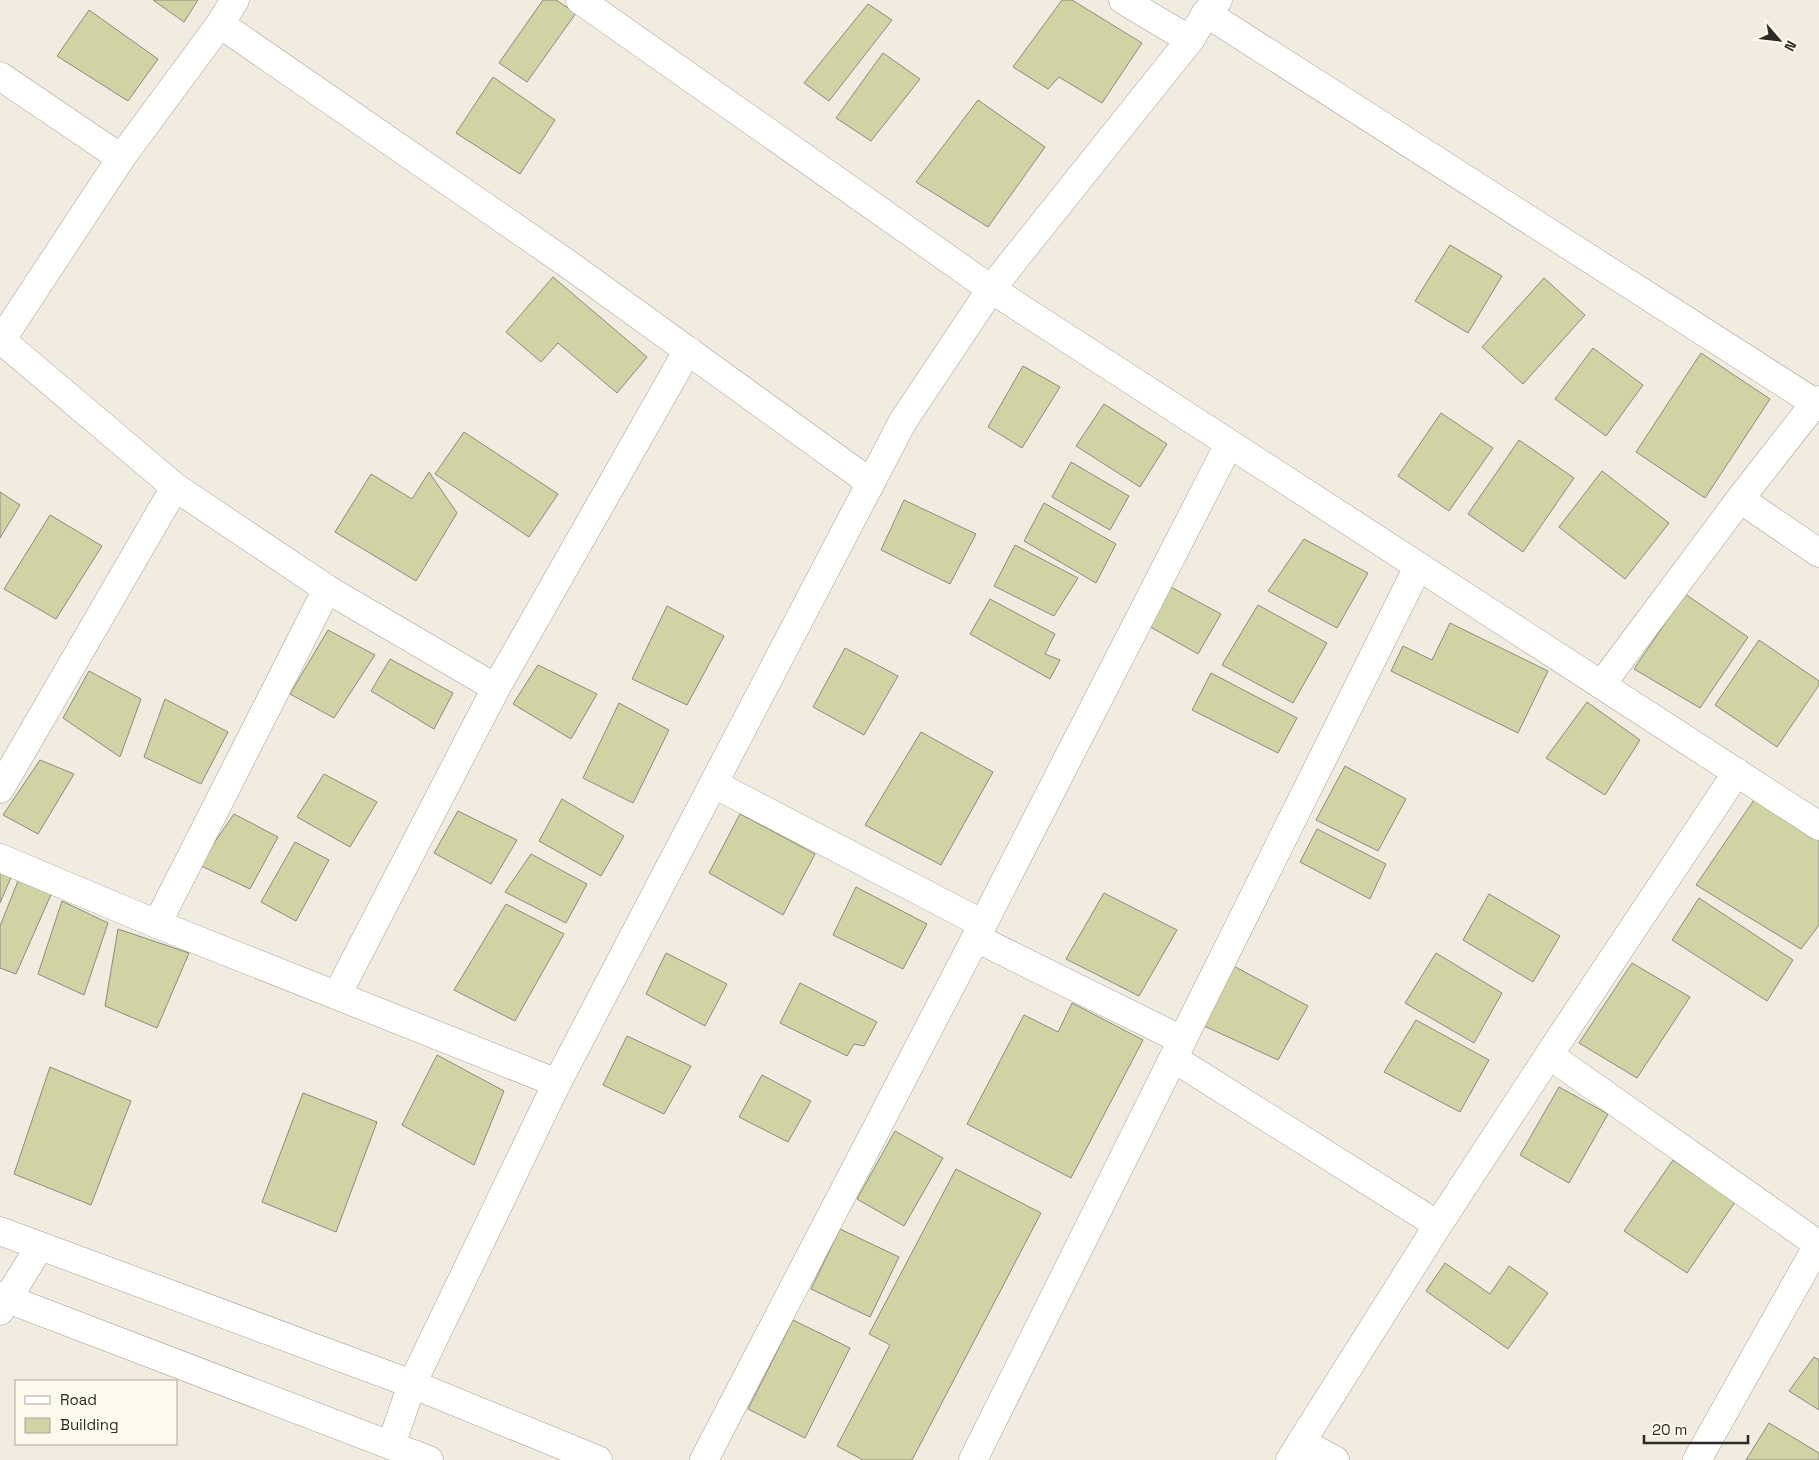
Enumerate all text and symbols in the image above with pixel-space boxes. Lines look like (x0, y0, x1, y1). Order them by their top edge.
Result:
north arrow (1754, 15, 1804, 65)
text: N (1780, 38, 1801, 54)
legend (15, 1380, 178, 1445)
text: Road (60, 1390, 97, 1409)
scale bar (1644, 1412, 1748, 1444)
text: Building (60, 1415, 119, 1434)
text: 20 m (1652, 1420, 1687, 1439)

